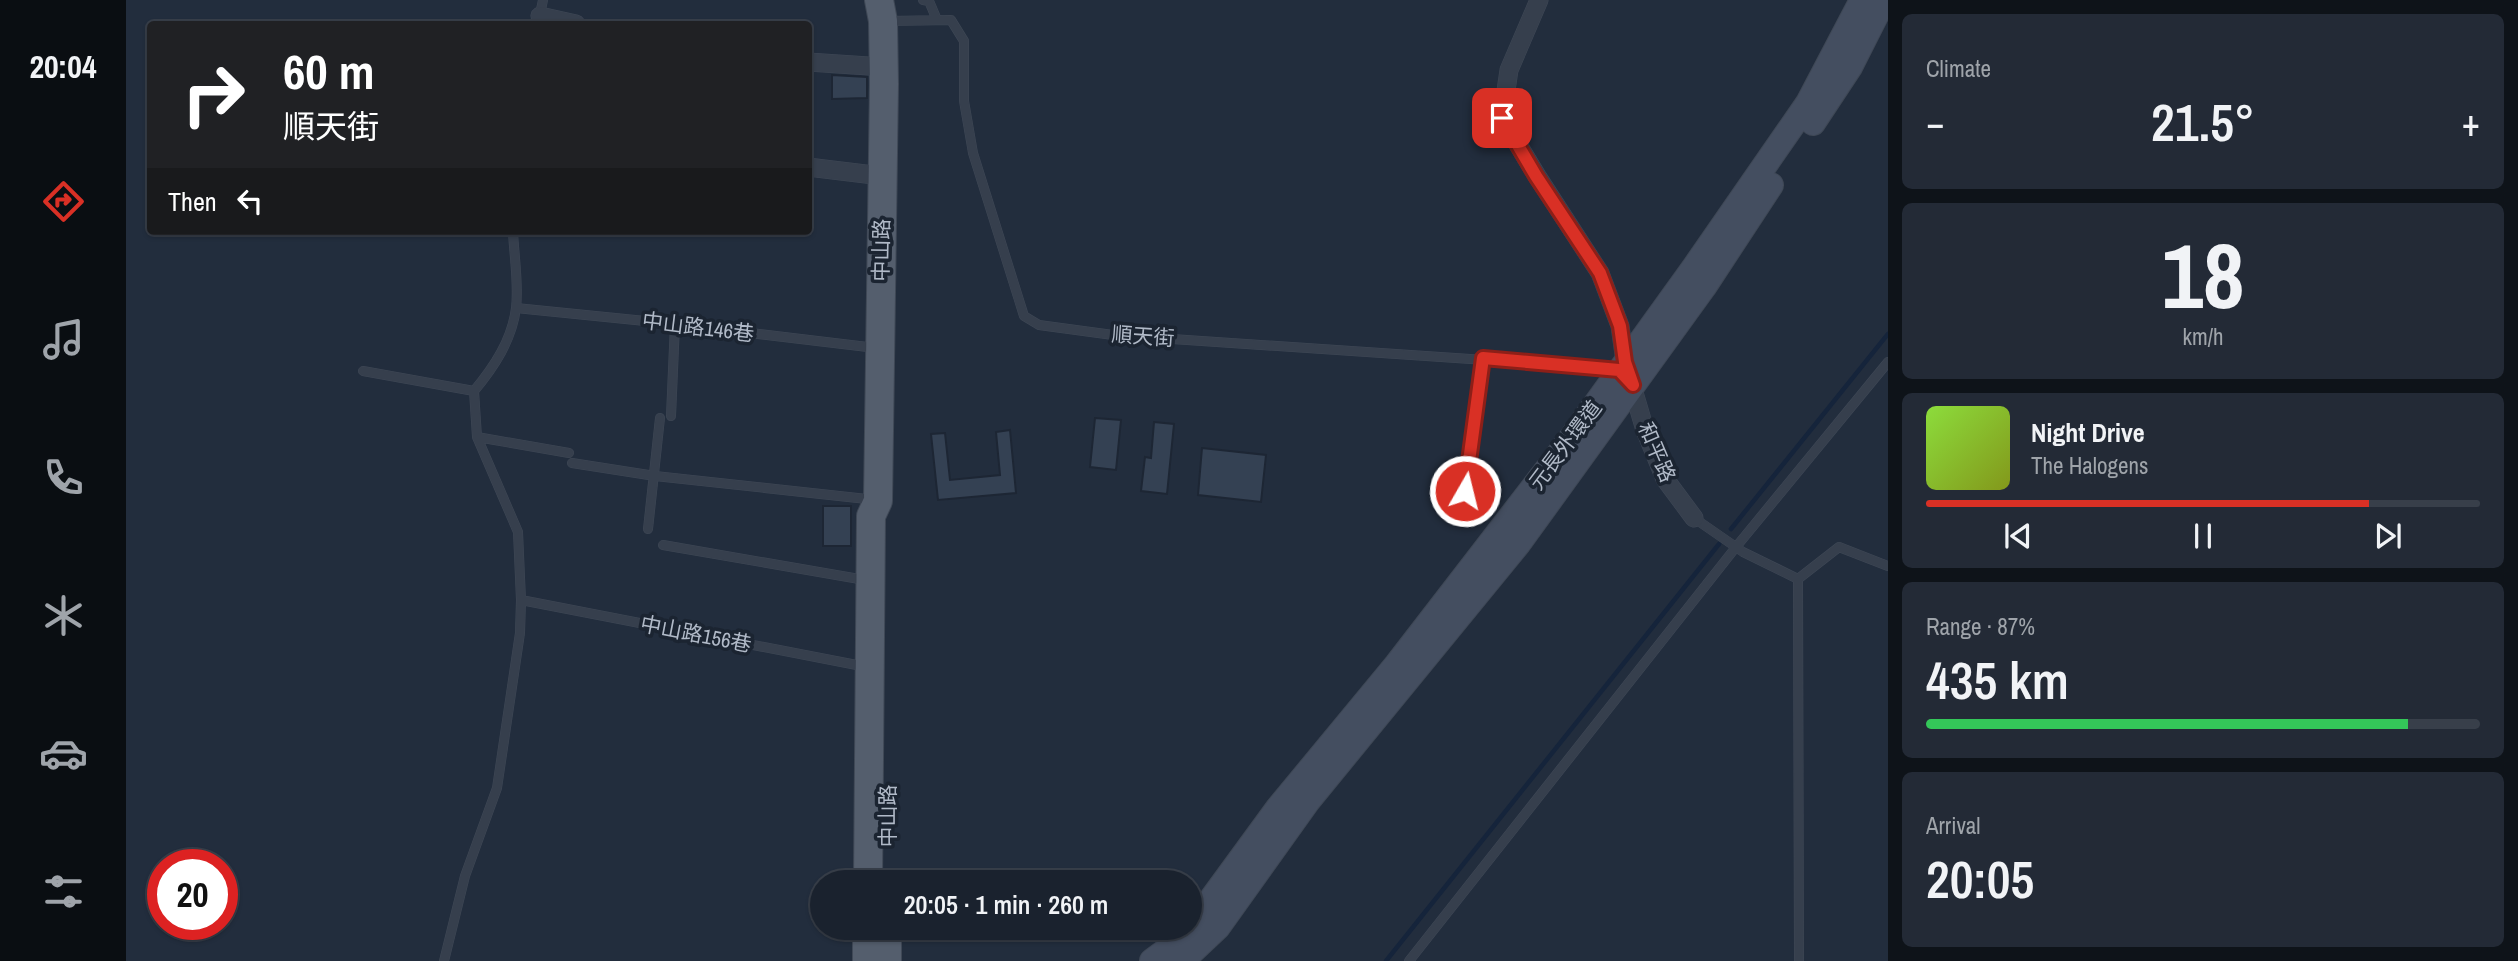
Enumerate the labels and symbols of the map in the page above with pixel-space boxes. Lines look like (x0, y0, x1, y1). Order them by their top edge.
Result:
pin (1472, 88, 1532, 148)
street label: 中山路 (866, 218, 896, 282)
street label: 中山路146巷 (640, 306, 756, 348)
street label: 順天街 (1111, 319, 1175, 353)
street label: 元長外環道 (1522, 394, 1608, 496)
street label: 和平路 (1631, 417, 1683, 487)
position arrow (1428, 454, 1502, 528)
street label: 中山路156巷 (638, 609, 754, 659)
street label: 中山路 (873, 785, 902, 848)
speed limit sign: 20 (147, 849, 238, 940)

